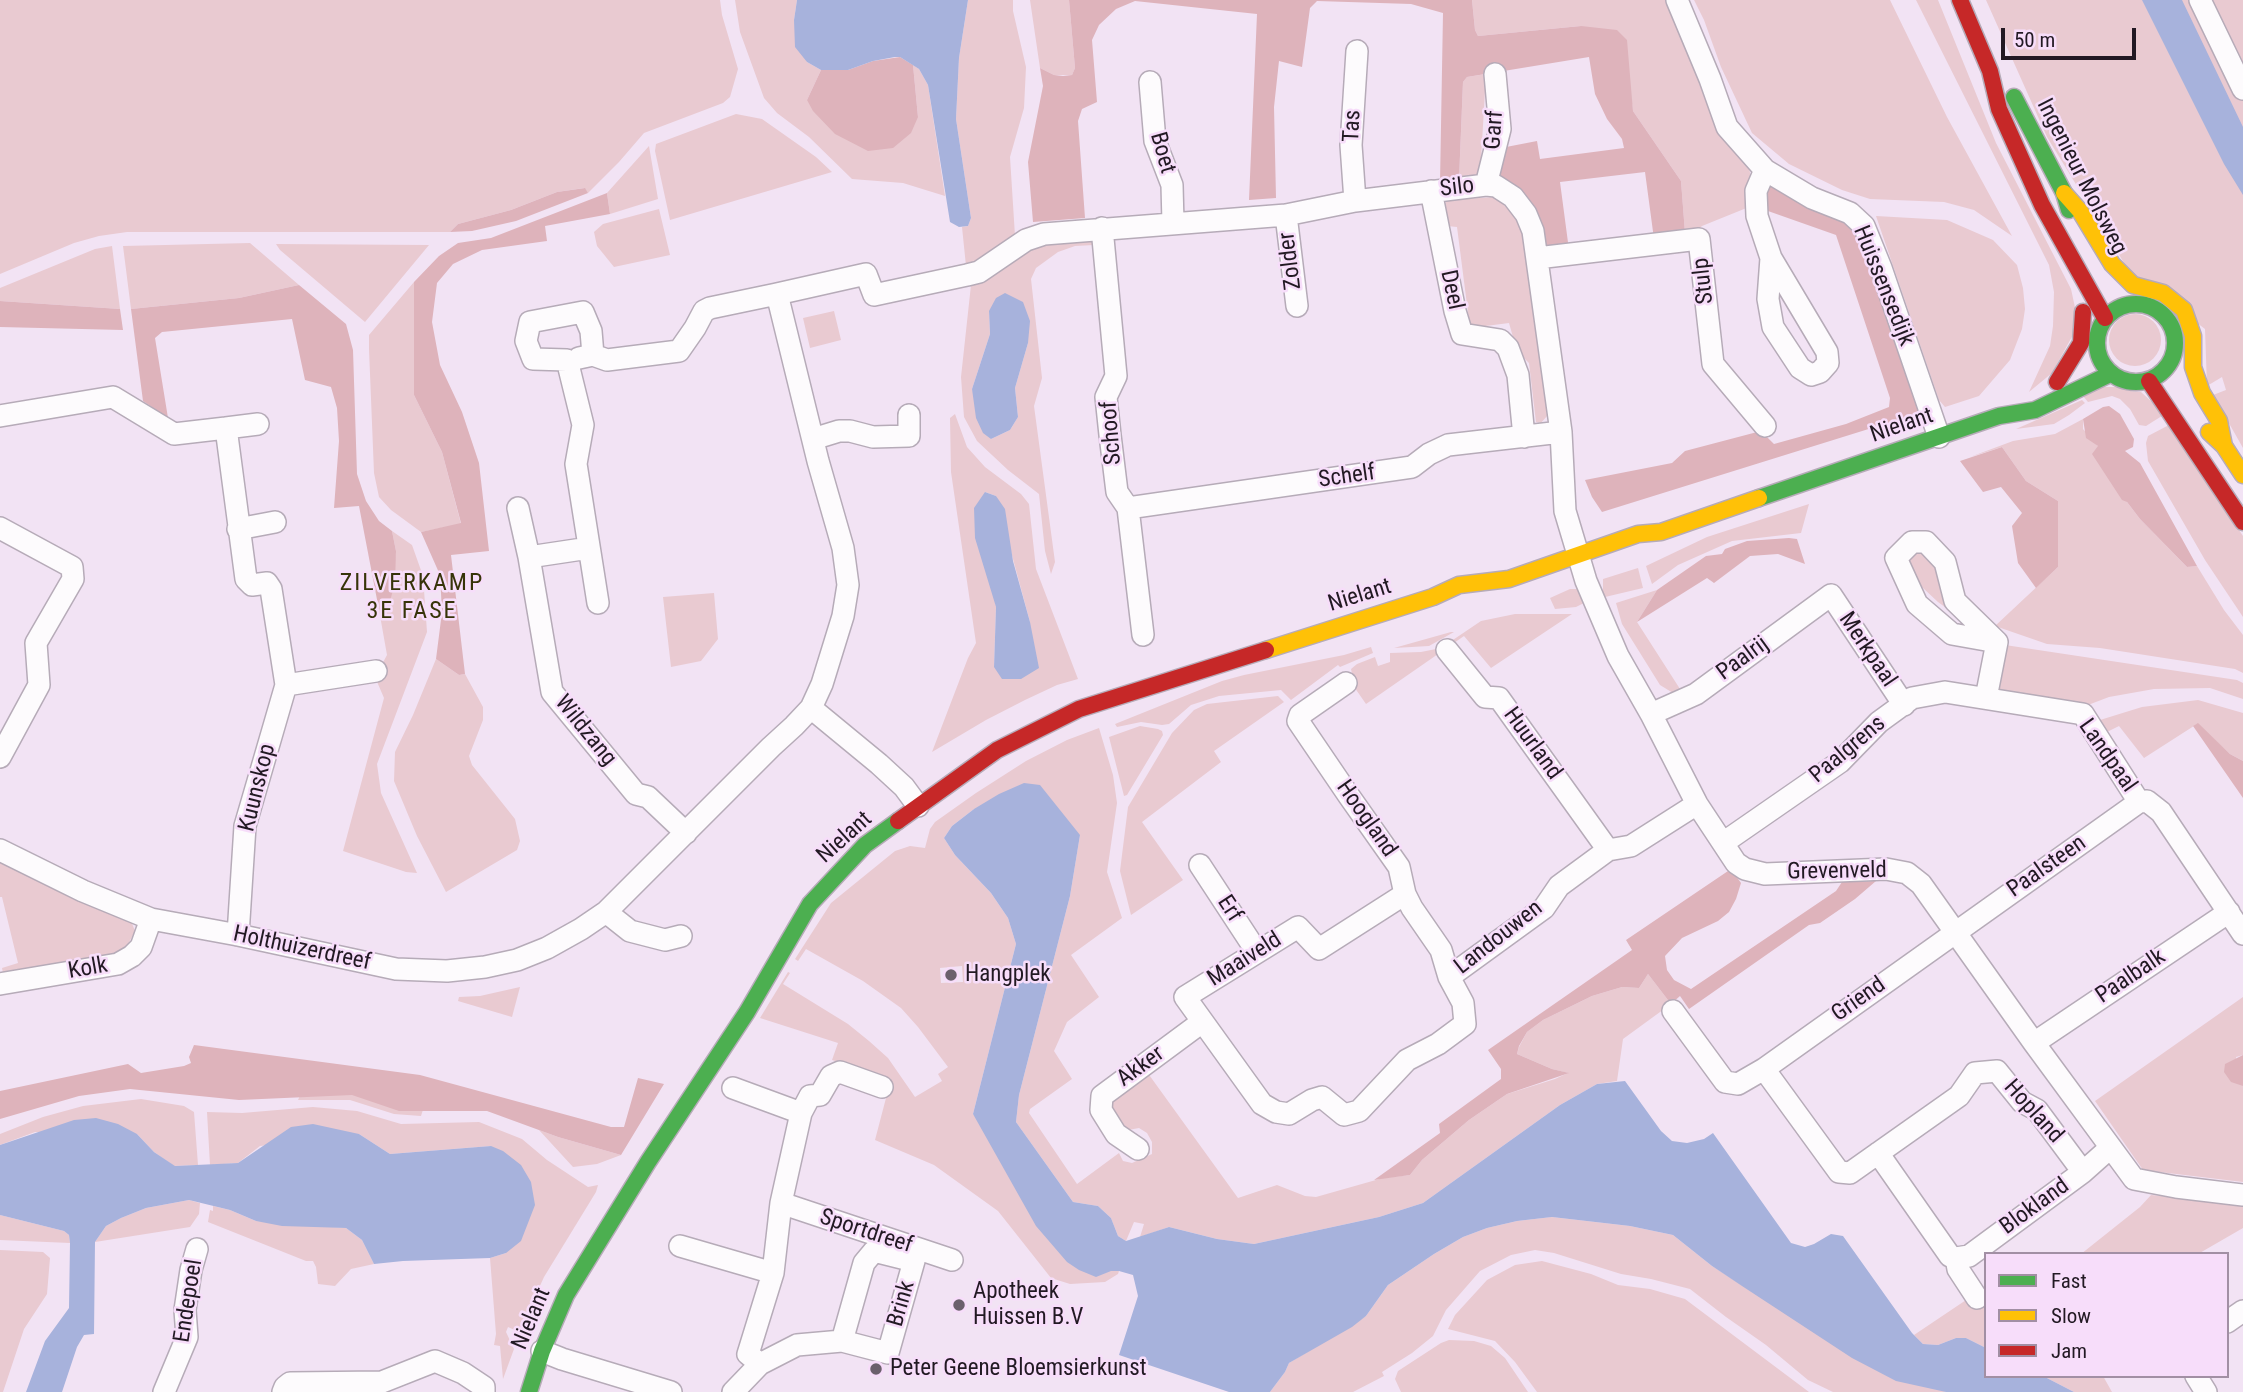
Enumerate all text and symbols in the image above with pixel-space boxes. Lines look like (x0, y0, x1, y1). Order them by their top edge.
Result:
scale bar (2005, 14, 2140, 58)
text: 50 m (2014, 28, 2055, 52)
street label: Ingenieur Molsweg (2030, 94, 2132, 260)
street label: Tas (1338, 109, 1368, 143)
street label: Garf (1480, 110, 1510, 150)
street label: Boet (1143, 129, 1181, 177)
street label: Silo (1438, 172, 1476, 204)
street label: Huissensedijk (1846, 222, 1920, 350)
street label: Zolder (1274, 231, 1308, 291)
street label: Stulp (1688, 256, 1720, 306)
street label: Deel (1433, 268, 1469, 312)
street label: Schoof (1096, 400, 1128, 466)
street label: Nielant (1867, 402, 1937, 450)
street label: Schelf (1317, 459, 1377, 495)
district label: ZILVERKAMP 3E FASE (341, 570, 483, 626)
street label: Nielant (1325, 573, 1395, 619)
street label: Merkpaal (1832, 607, 1902, 693)
street label: Paalrij (1712, 631, 1774, 687)
street label: Wildzang (548, 690, 622, 772)
street label: Huurland (1497, 703, 1567, 785)
street label: Paalgrens (1804, 710, 1892, 790)
street label: Landpaal (2072, 714, 2142, 798)
street label: Kuunskop (234, 741, 282, 835)
street label: Hoogland (1330, 775, 1402, 863)
street label: Nielant (812, 806, 878, 870)
street label: Paalsteen (2002, 830, 2092, 904)
street label: Grevenveld (1787, 857, 1887, 887)
street label: Erf (1210, 891, 1248, 927)
street label: Landouwen (1450, 895, 1548, 981)
street label: Holthuizerdreef (231, 921, 373, 977)
street label: Maaiveld (1203, 927, 1287, 993)
street label: Paalbalk (2091, 944, 2171, 1010)
street label: Kolk (66, 952, 110, 986)
place label: Hangplek (965, 961, 1051, 989)
marker: Hangplek (943, 967, 959, 983)
street label: Griend (1827, 972, 1891, 1028)
street label: Akker (1112, 1041, 1170, 1093)
street label: Hopland (1997, 1075, 2069, 1149)
street label: Blokland (1995, 1173, 2075, 1241)
street label: Sportdreef (816, 1204, 916, 1260)
legend (1984, 1252, 2229, 1378)
street label: Endepoel (169, 1258, 209, 1344)
text: Fast (2051, 1269, 2087, 1293)
street label: Brink (882, 1278, 922, 1330)
place label: Apotheek Huissen B.V (973, 1278, 1083, 1332)
street label: Nielant (507, 1284, 557, 1354)
marker: Apotheek Huissen B.V (951, 1297, 967, 1313)
text: Slow (2051, 1304, 2091, 1328)
text: Jam (2051, 1339, 2087, 1363)
place label: Peter Geene Bloemsierkunst (890, 1355, 1147, 1383)
marker: Peter Geene Bloemsierkunst (868, 1361, 884, 1377)

